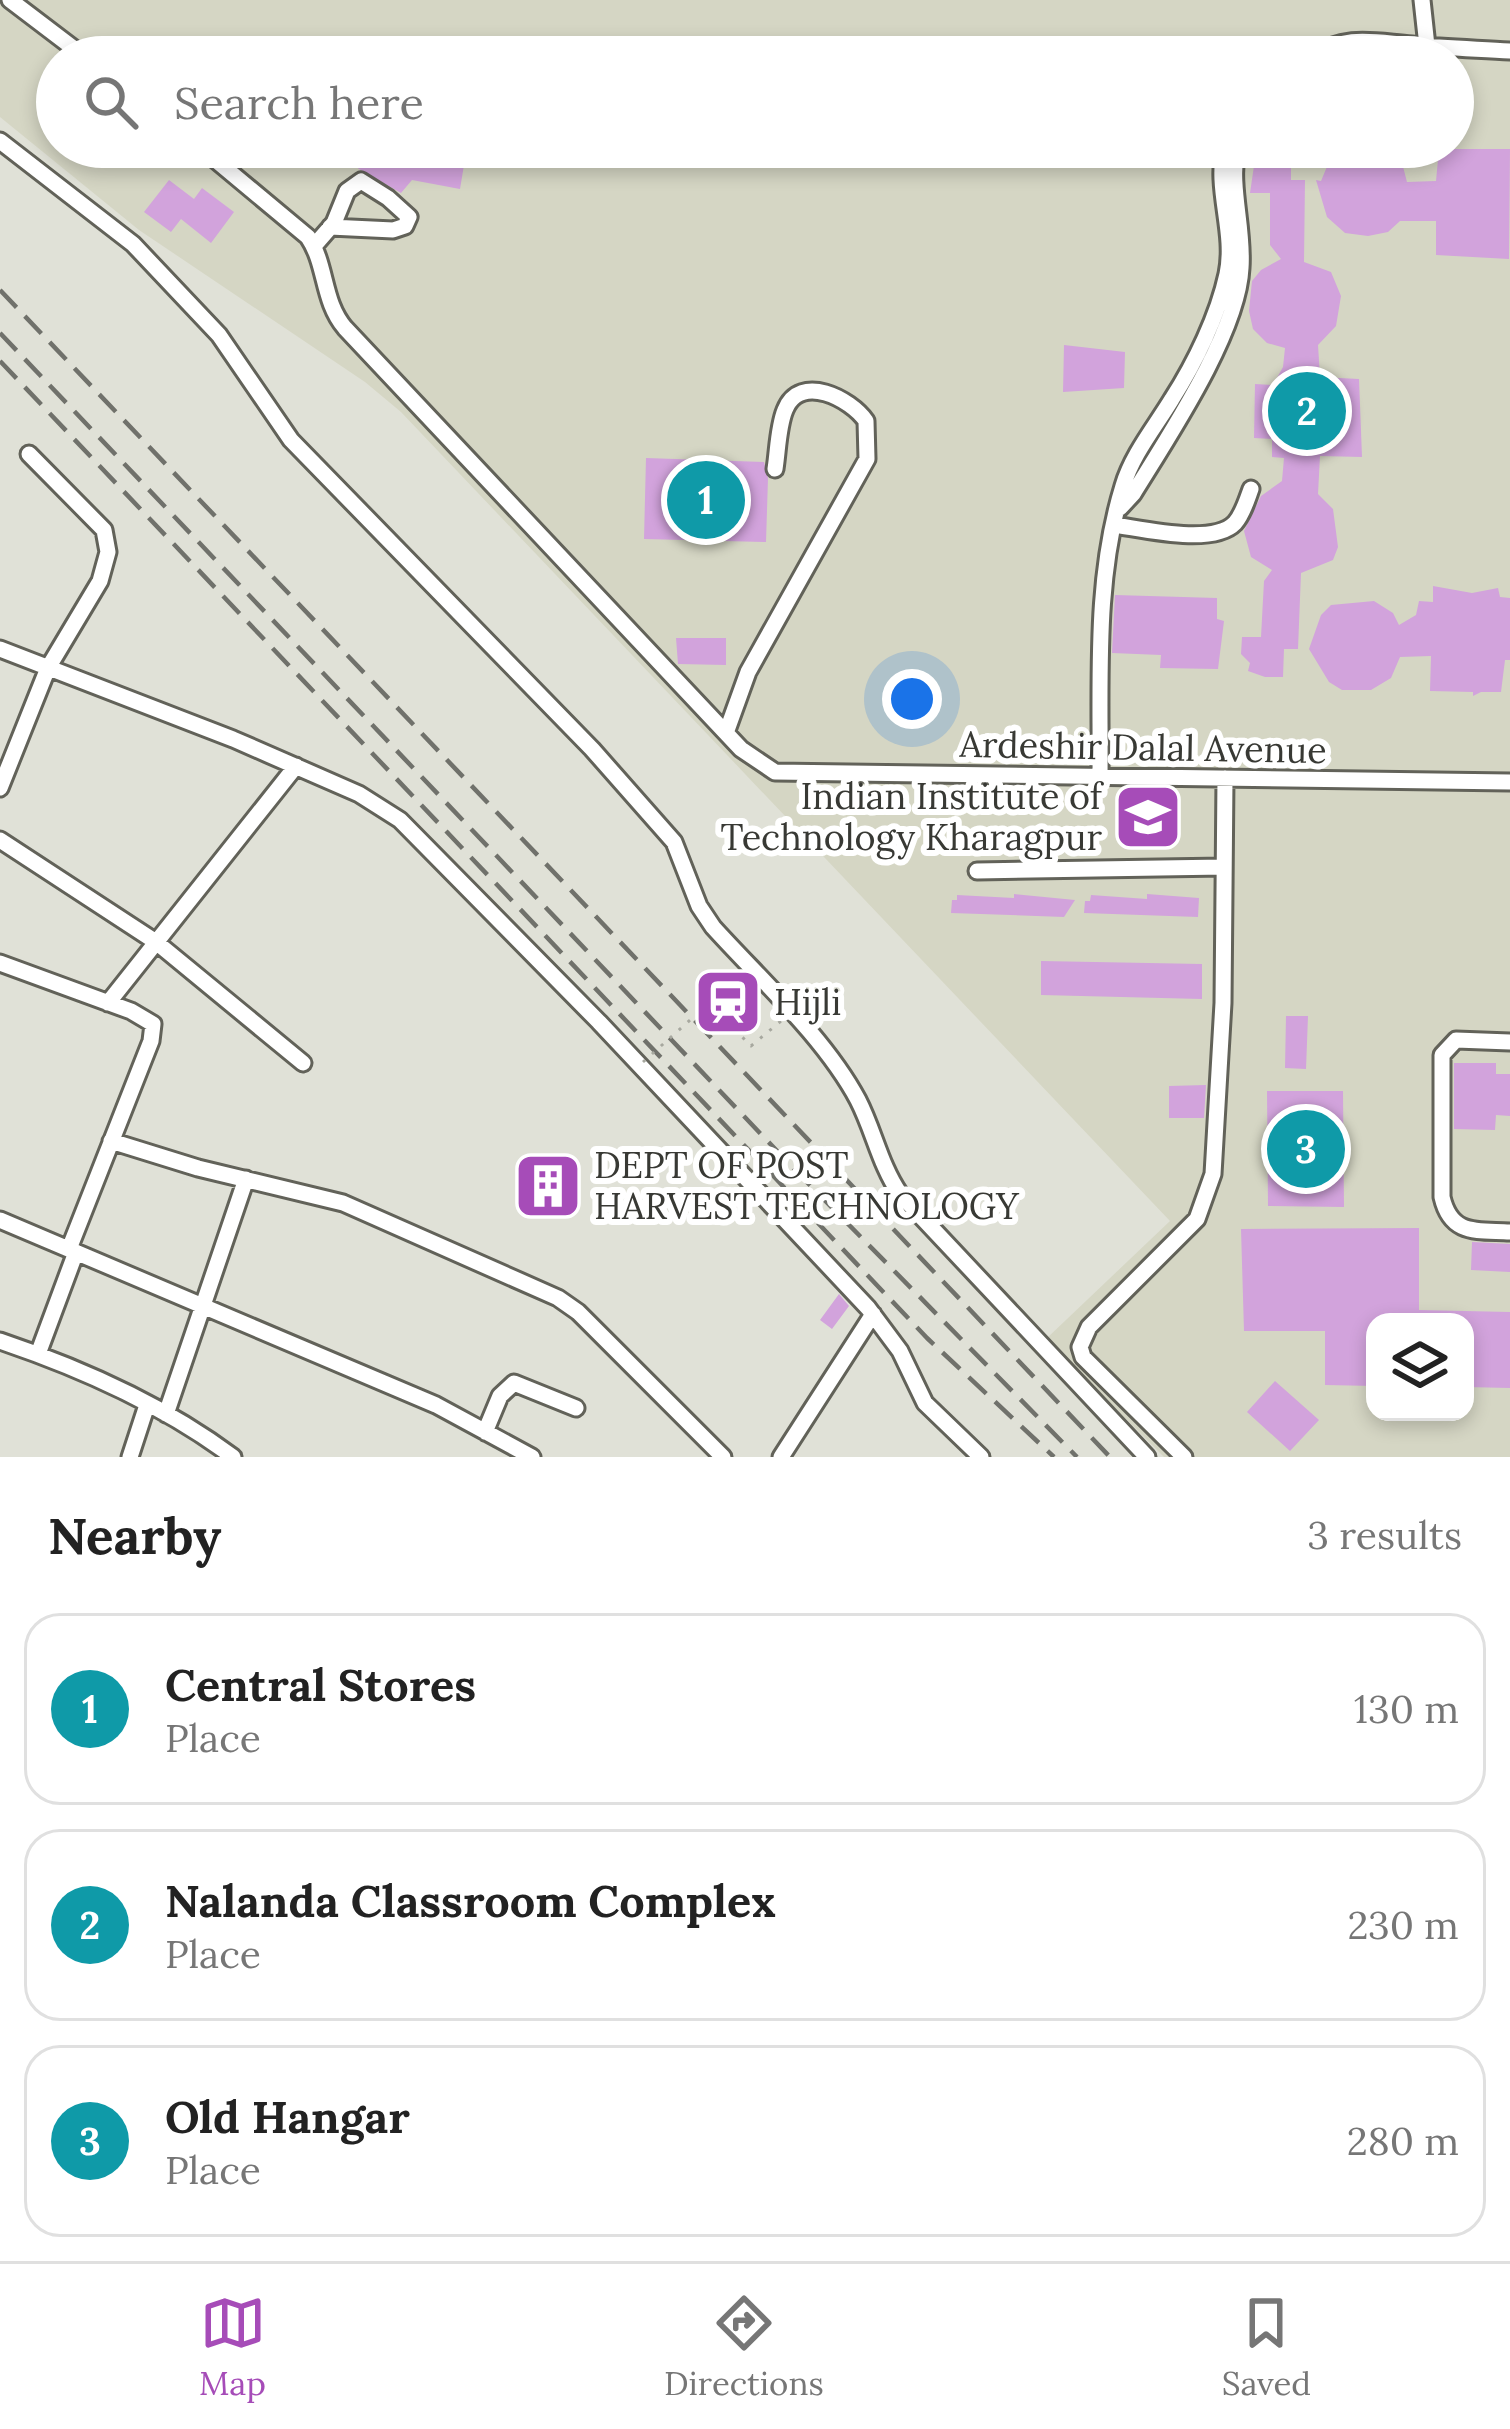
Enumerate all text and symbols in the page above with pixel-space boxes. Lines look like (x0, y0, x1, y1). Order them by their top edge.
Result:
search box (36, 36, 1474, 168)
icon: search (78, 69, 144, 135)
text: Search here (174, 74, 424, 131)
pin: 2 (1268, 366, 1346, 456)
pin: 1 (667, 455, 745, 545)
your location (882, 669, 942, 729)
street label: Ardeshir Dalal Avenue (958, 721, 1327, 773)
place label: Indian Institute of Technology Kharagpur (721, 773, 1105, 860)
school or university icon: Indian Institute of Technology Kharagpur (1113, 782, 1183, 852)
station icon: Hijli (693, 967, 763, 1037)
place label: Hijli (774, 979, 841, 1025)
pin: 3 (1267, 1104, 1345, 1194)
place label: DEPT OF POST HARVEST TECHNOLOGY (594, 1142, 1020, 1229)
building icon: DEPT OF POST HARVEST TECHNOLOGY (513, 1151, 583, 1221)
map controls (1366, 1313, 1474, 1421)
button: layers (1366, 1313, 1474, 1421)
text: Nearby (48, 1503, 221, 1568)
text: 3 results (1307, 1510, 1462, 1560)
text: Central Stores (165, 1656, 476, 1713)
text: 1 (82, 1684, 98, 1734)
text: 130 m (1354, 1684, 1459, 1734)
text: Place (165, 1713, 261, 1763)
text: Nalanda Classroom Complex (165, 1872, 776, 1929)
text: 2 (80, 1900, 100, 1950)
text: 230 m (1348, 1900, 1459, 1950)
text: Place (165, 1929, 261, 1979)
text: Old Hangar (165, 2088, 410, 2145)
text: 3 (79, 2116, 101, 2166)
text: 280 m (1347, 2116, 1459, 2166)
text: Place (165, 2145, 261, 2195)
tab: Map (199, 2290, 266, 2404)
tab: Directions (664, 2290, 824, 2404)
tab: Saved (1222, 2290, 1311, 2404)

